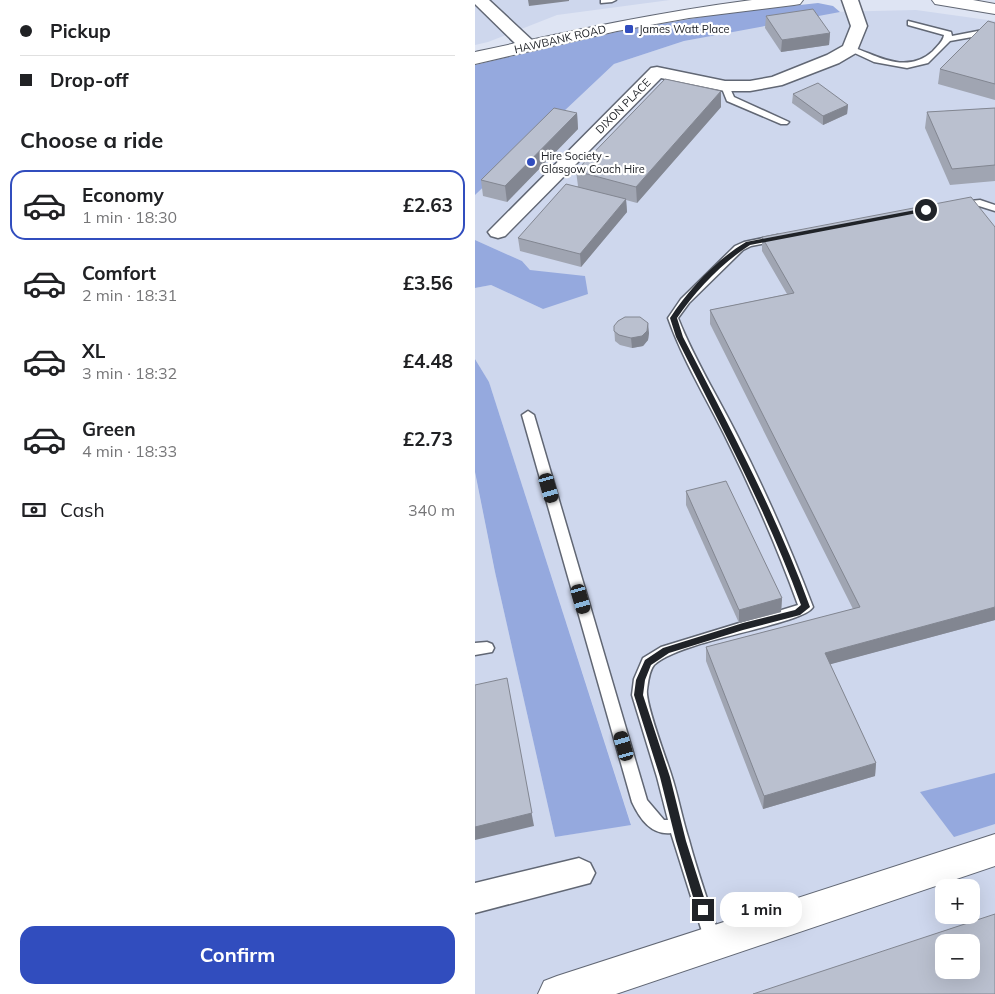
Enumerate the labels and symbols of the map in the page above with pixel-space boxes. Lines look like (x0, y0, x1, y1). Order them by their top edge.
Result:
street label: HAWBANK ROAD (513, 22, 607, 56)
place label: James Watt Place (639, 22, 730, 36)
marker: James Watt Place (623, 23, 635, 35)
street label: DIXON PLACE (592, 75, 654, 137)
place label: Hire Society - Glasgow Coach Hire (541, 149, 645, 176)
marker: Hire Society - Glasgow Coach Hire (525, 156, 537, 168)
route start (915, 199, 937, 221)
car (537, 472, 560, 504)
car (569, 583, 592, 615)
car (612, 730, 635, 762)
callout: 1 min (721, 892, 803, 928)
route end (692, 899, 714, 921)

